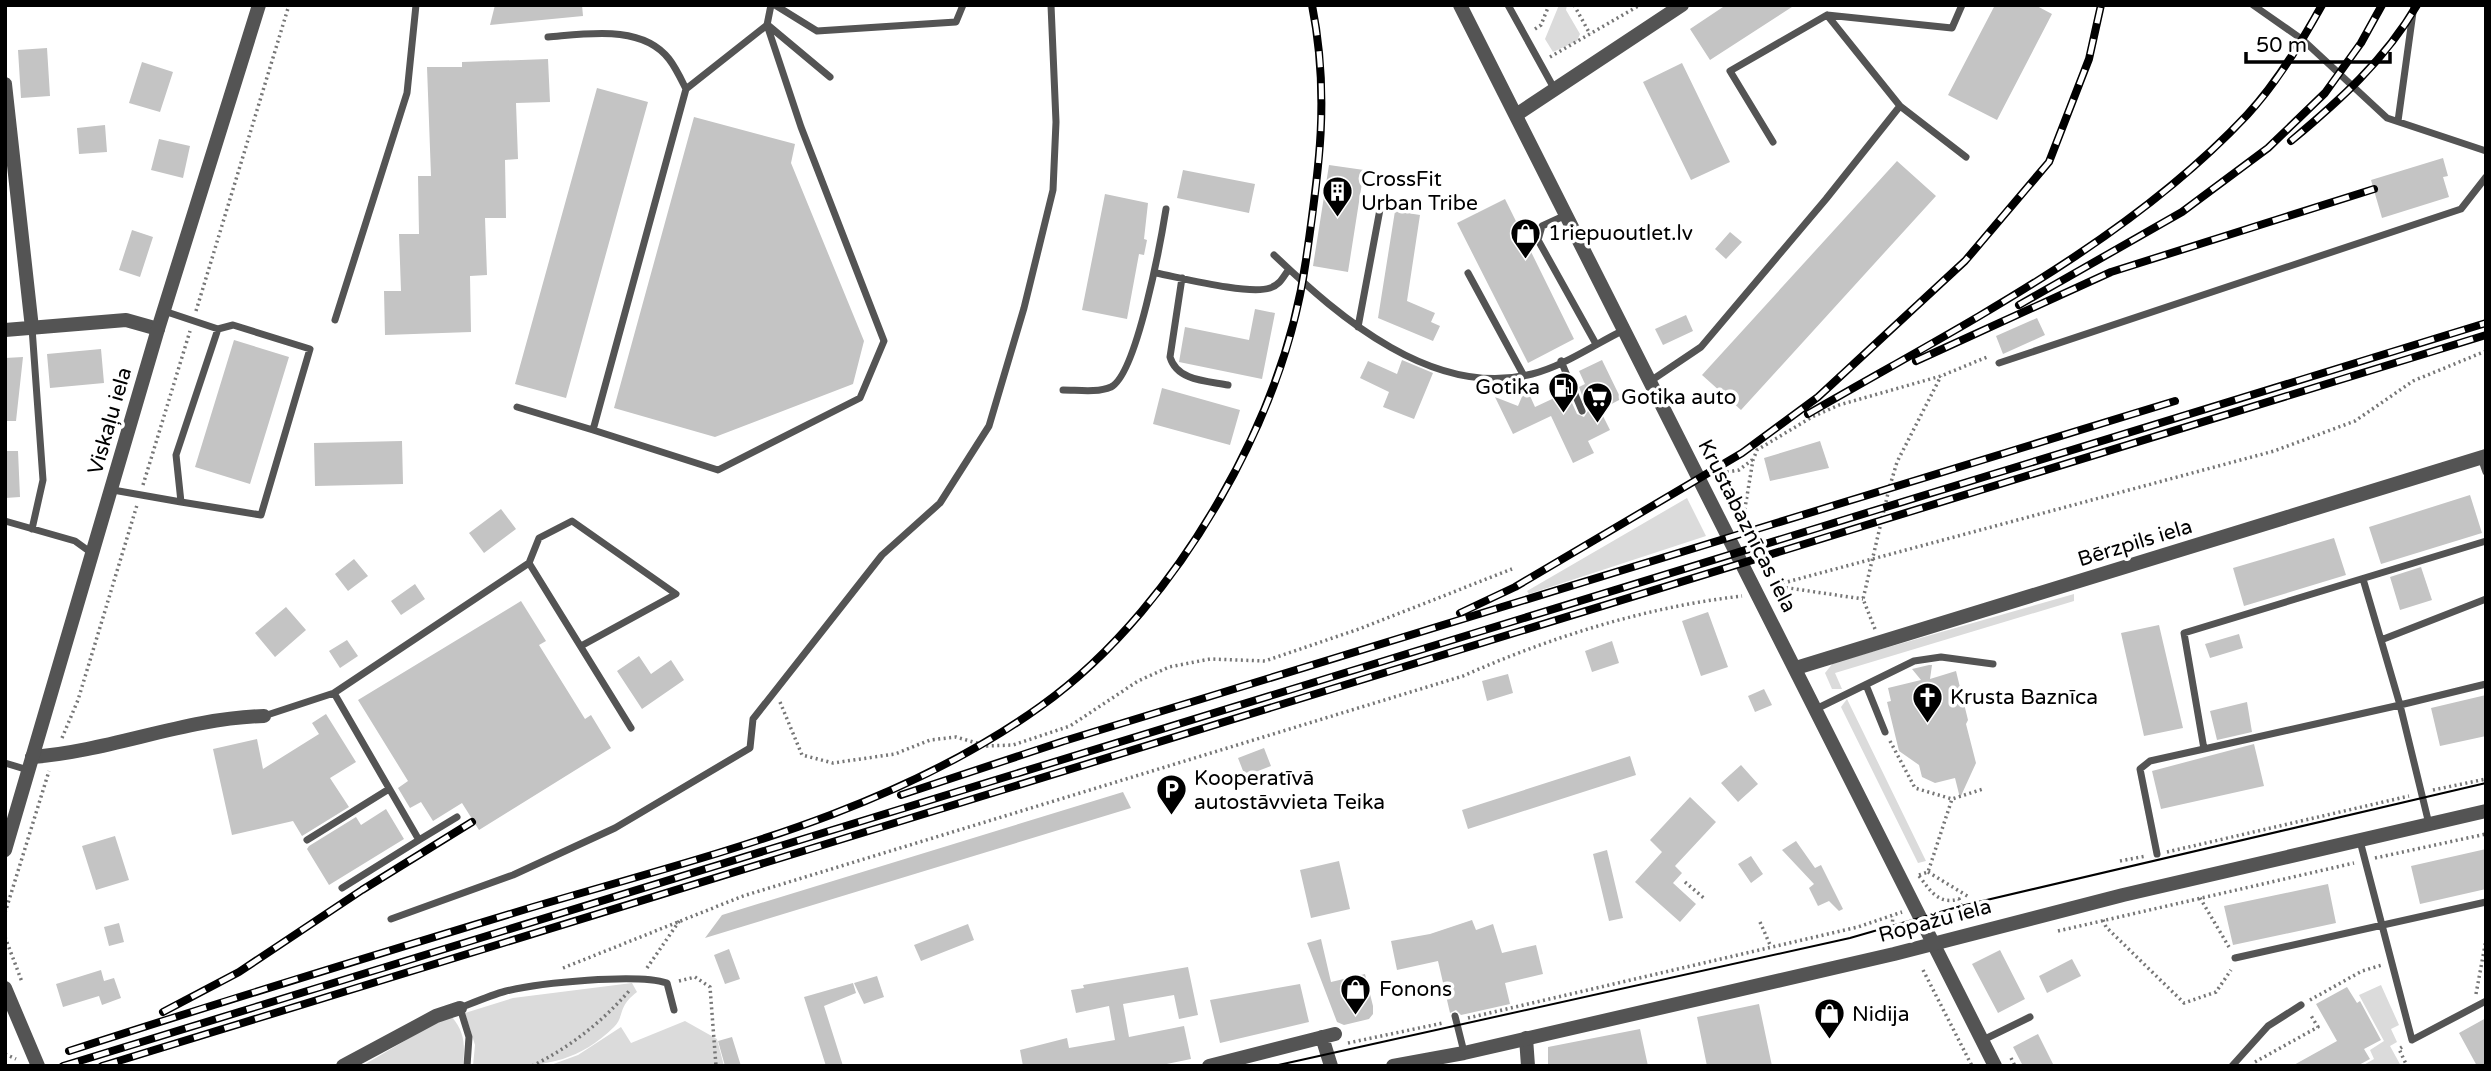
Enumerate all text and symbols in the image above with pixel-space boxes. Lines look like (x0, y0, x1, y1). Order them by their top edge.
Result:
scale bar (2246, 21, 2390, 65)
text: 50 m (2256, 33, 2307, 58)
place label: CrossFit Urban Tribe (1361, 167, 1478, 216)
building icon: CrossFit Urban Tribe (1321, 174, 1355, 218)
shop icon: 1riepuoutlet.lv (1508, 216, 1542, 260)
place label: 1riepuoutlet.lv (1548, 221, 1693, 246)
street label: Viskaļu iela (83, 365, 137, 477)
fuel station icon: Gotika (1546, 370, 1580, 414)
place label: Gotika (1475, 375, 1540, 400)
supermarket icon: Gotika auto (1581, 380, 1615, 424)
place label: Gotika auto (1621, 385, 1736, 410)
street label: Krustabaznīcas iela (1693, 435, 1801, 617)
street label: Bērzpils iela (2075, 514, 2195, 572)
church icon: Krusta Baznīca (1910, 680, 1944, 724)
place label: Krusta Baznīca (1950, 685, 2098, 710)
place label: Kooperatīvā autostāvvieta Teika (1194, 766, 1385, 815)
parking icon: Kooperatīvā autostāvvieta Teika (1154, 773, 1188, 817)
street label: Ropažu iela (1876, 894, 1994, 948)
shop icon: Fonons (1339, 972, 1373, 1016)
place label: Fonons (1379, 977, 1452, 1002)
shop icon: Nidija (1812, 997, 1846, 1041)
place label: Nidija (1852, 1002, 1910, 1027)

